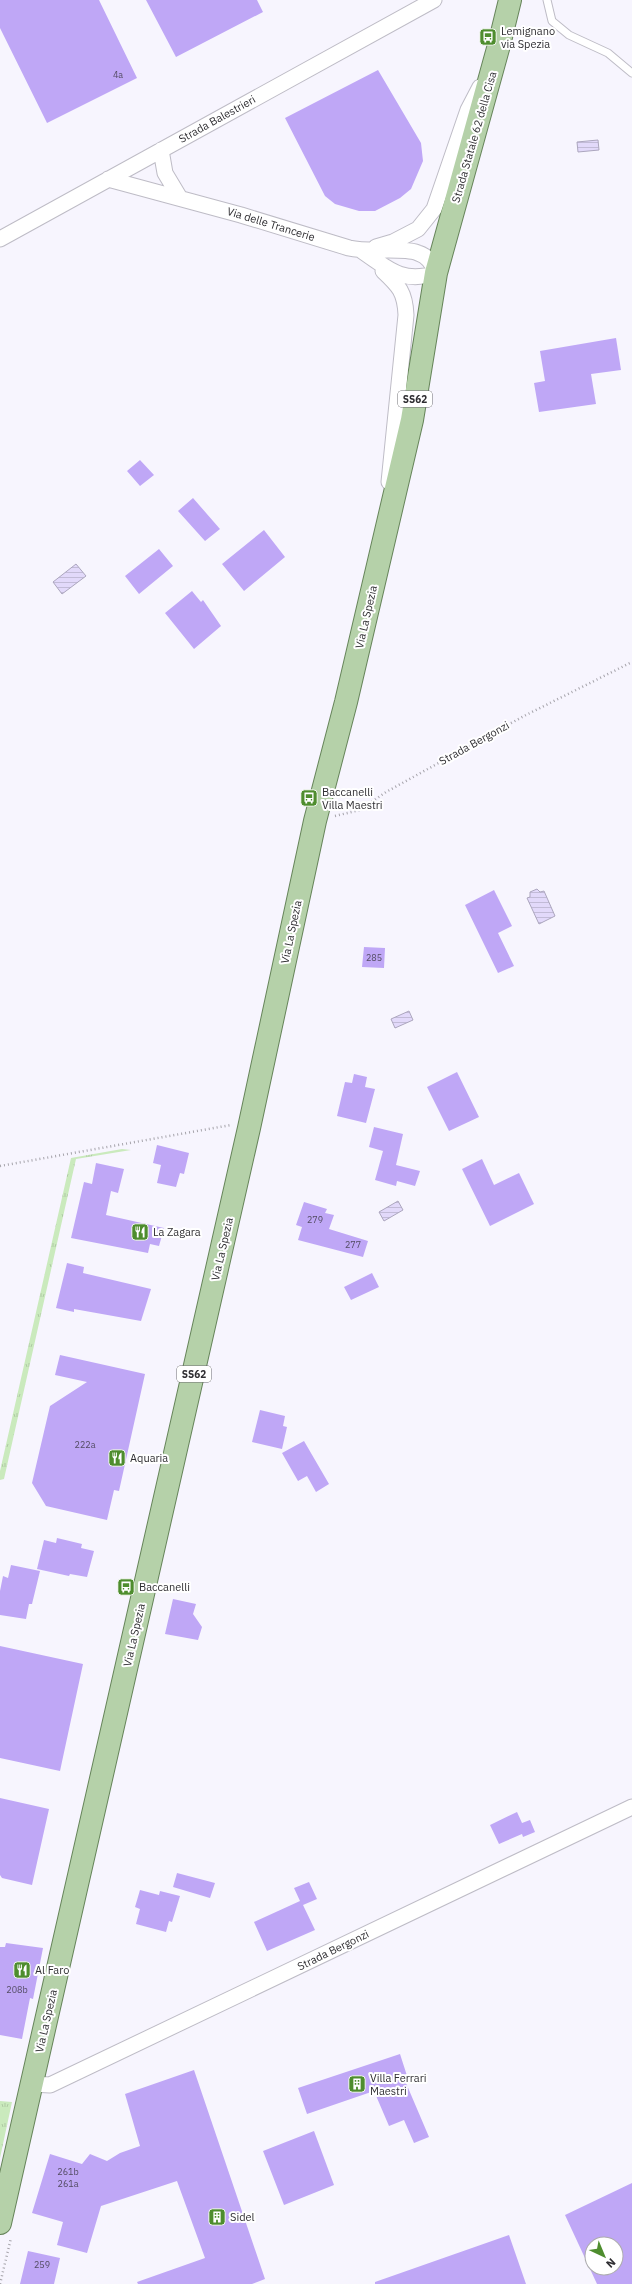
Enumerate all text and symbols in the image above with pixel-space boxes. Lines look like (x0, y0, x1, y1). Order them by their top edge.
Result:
place label: Lemignano via Spezia (501, 24, 555, 51)
bus stop icon: Lemignano via Spezia (478, 27, 498, 47)
house number: 4a (113, 69, 123, 80)
street label: Strada Statale 62 della Cisa (449, 70, 499, 204)
street label: Strada Balestrieri (176, 92, 258, 146)
street label: Via delle Trancerie (225, 204, 317, 244)
road number: SS62 (398, 391, 432, 407)
street label: Via La Spezia (352, 584, 380, 650)
street label: Strada Bergonzi (437, 718, 511, 768)
place label: Baccanelli Villa Maestri (322, 785, 383, 812)
bus stop icon: Baccanelli Villa Maestri (299, 788, 319, 808)
street label: Via La Spezia (277, 899, 305, 965)
house number: 285 (366, 952, 382, 963)
house number: 279 (307, 1214, 323, 1225)
street label: Via La Spezia (208, 1216, 236, 1282)
restaurant icon: La Zagara (130, 1222, 150, 1242)
place label: La Zagara (153, 1225, 201, 1239)
house number: 277 (345, 1239, 361, 1250)
road number: SS62 (177, 1366, 211, 1382)
house number: 222a (74, 1439, 96, 1450)
restaurant icon: Aquaria (107, 1448, 127, 1468)
place label: Aquaria (130, 1451, 168, 1465)
bus stop icon: Baccanelli (116, 1577, 136, 1597)
place label: Baccanelli (139, 1580, 190, 1594)
street label: Via La Spezia (120, 1602, 148, 1668)
street label: Strada Bergonzi (295, 1927, 371, 1973)
restaurant icon: Al Faro (12, 1960, 32, 1980)
place label: Al Faro (35, 1963, 69, 1977)
house number: 208b (6, 1984, 28, 1995)
street label: Via La Spezia (32, 1988, 60, 2054)
place label: Villa Ferrari Maestri (370, 2071, 426, 2098)
building icon: Villa Ferrari Maestri (347, 2074, 367, 2094)
house number: 261b (57, 2166, 79, 2177)
house number: 261a (57, 2178, 79, 2189)
building icon: Sidel (207, 2207, 227, 2227)
place label: Sidel (230, 2210, 255, 2224)
north arrow (584, 2236, 624, 2276)
text: N (603, 2255, 619, 2271)
house number: 259 (34, 2259, 50, 2270)

